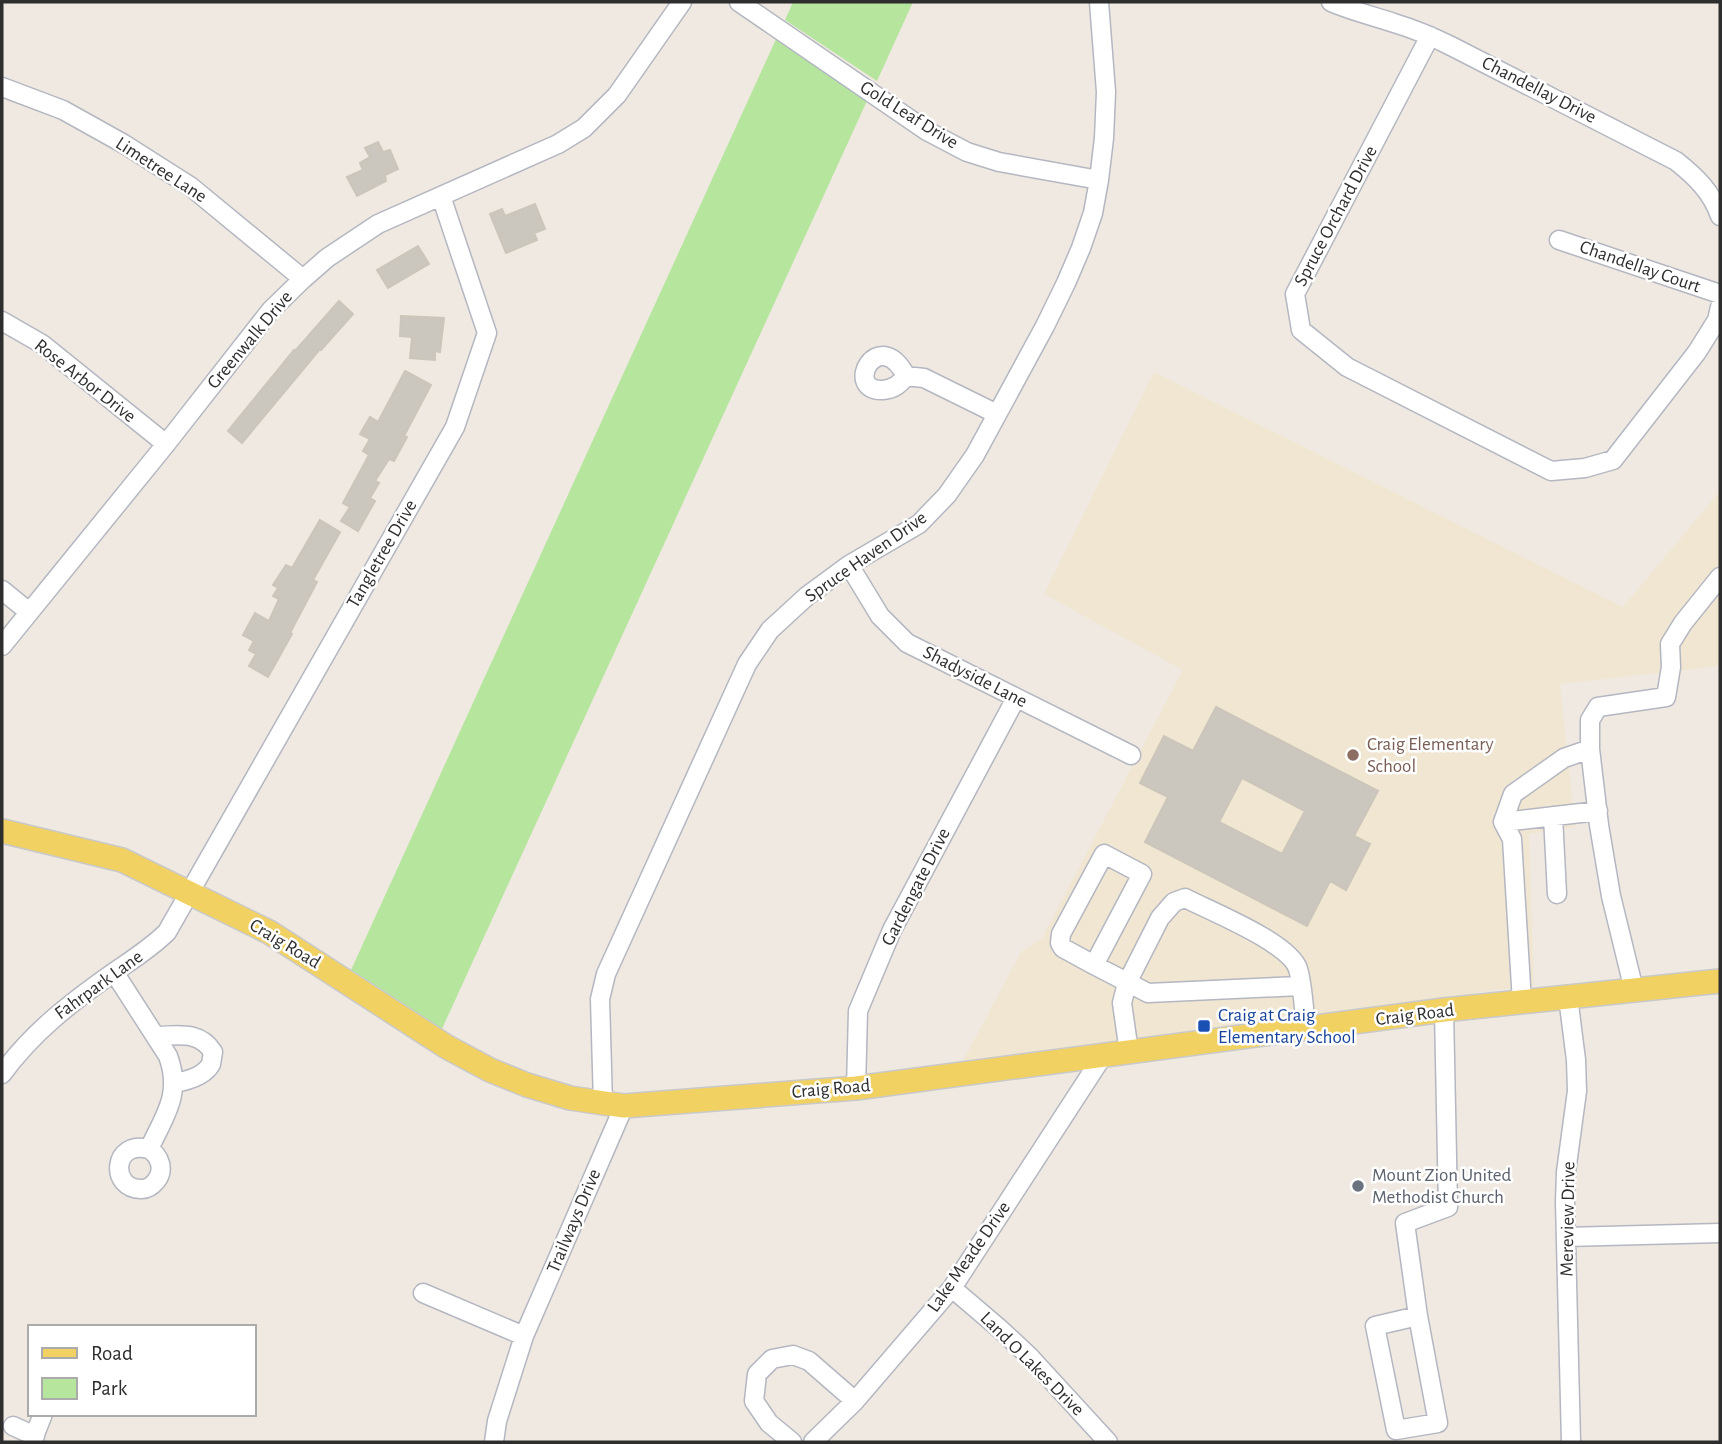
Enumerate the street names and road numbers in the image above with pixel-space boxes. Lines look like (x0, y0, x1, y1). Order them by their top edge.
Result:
street label: Chandellay Drive (1479, 53, 1599, 127)
street label: Gold Leaf Drive (857, 77, 961, 153)
street label: Limetree Lane (112, 134, 210, 206)
street label: Spruce Orchard Drive (1291, 143, 1381, 289)
street label: Chandellay Court (1577, 237, 1703, 297)
street label: Greenwalk Drive (204, 287, 296, 393)
street label: Rose Arbor Drive (31, 336, 139, 426)
street label: Tangletree Drive (343, 497, 421, 611)
street label: Spruce Haven Drive (802, 508, 930, 606)
street label: Shadyside Lane (920, 643, 1030, 711)
street label: Gardengate Drive (878, 825, 954, 949)
street label: Craig Road (246, 916, 324, 973)
street label: Fahrpark Lane (52, 947, 146, 1023)
street label: Craig Road (1375, 1001, 1456, 1029)
street label: Craig Road (791, 1076, 871, 1102)
street label: Mereview Drive (1557, 1161, 1579, 1277)
street label: Trailways Drive (544, 1166, 604, 1276)
street label: Lake Meade Drive (924, 1198, 1014, 1316)
street label: Land O Lakes Drive (977, 1309, 1087, 1419)

